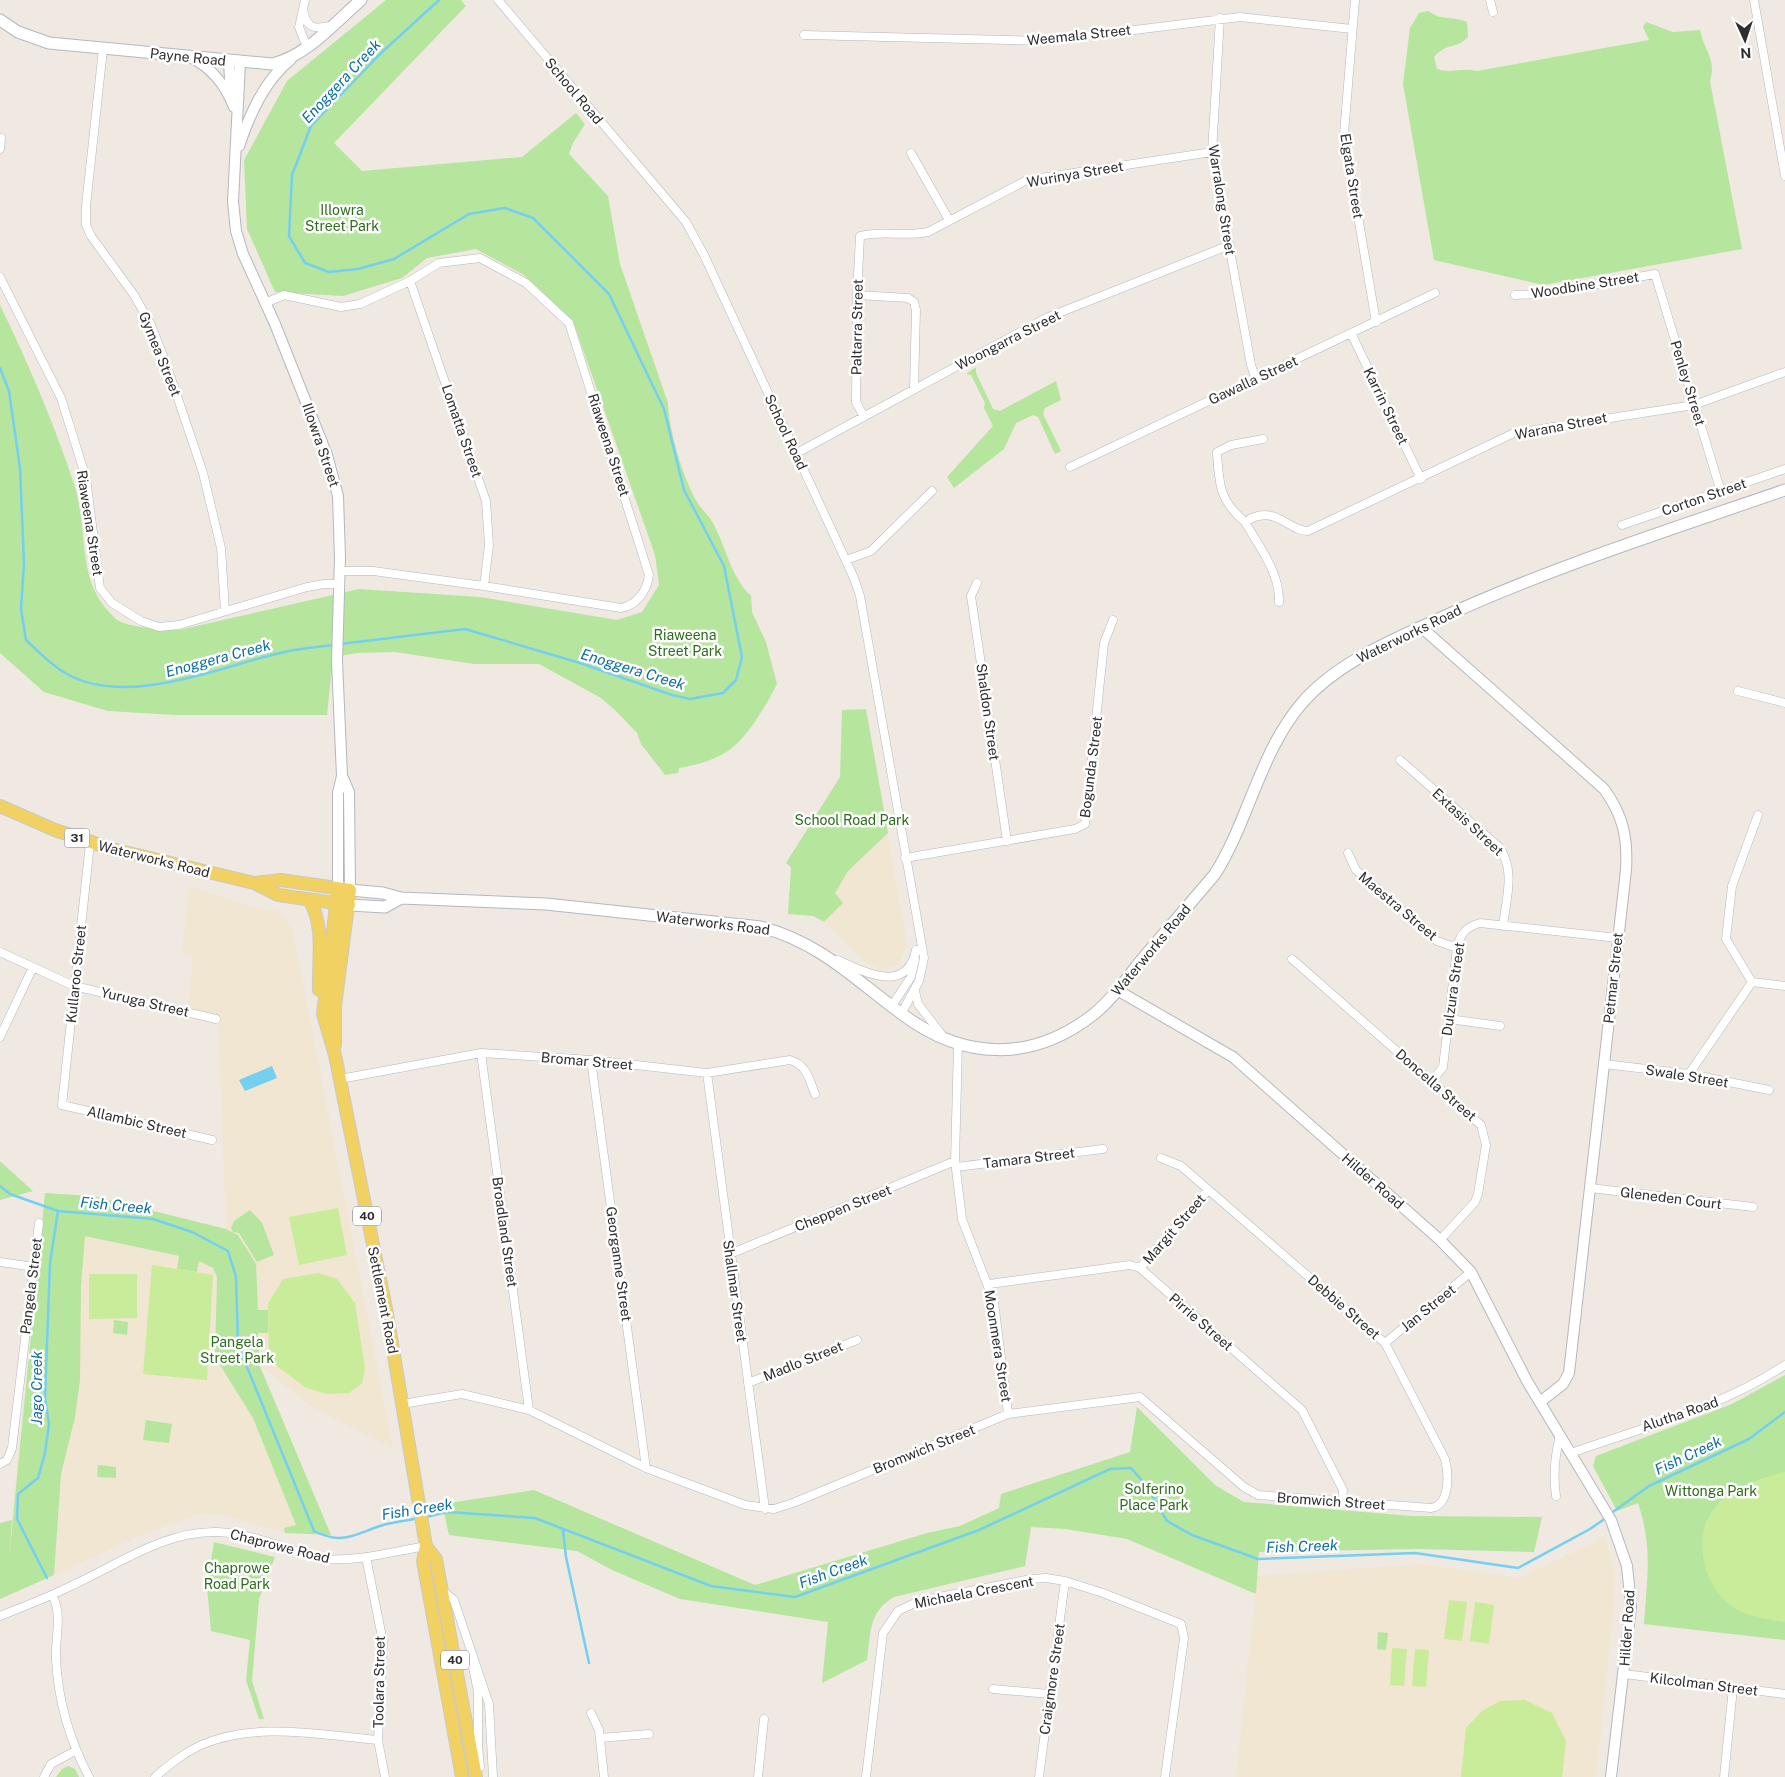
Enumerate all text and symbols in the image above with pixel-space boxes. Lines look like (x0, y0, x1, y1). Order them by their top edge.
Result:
north arrow (1720, 15, 1770, 65)
street label: Weemala Street (1026, 22, 1132, 48)
water label: Enoggera Creek (298, 35, 385, 126)
street label: Payne Road (149, 45, 227, 69)
text: N (1740, 45, 1752, 61)
street label: School Road (542, 55, 606, 127)
street label: Elgata Street (1337, 132, 1367, 220)
street label: Warralong Street (1205, 144, 1239, 256)
street label: Wurinya Street (1025, 158, 1125, 190)
park label: Illowra Street Park (305, 202, 379, 234)
street label: Woodbine Street (1530, 269, 1640, 301)
street label: Paltarra Street (848, 279, 866, 375)
street label: Woongarra Street (953, 307, 1063, 373)
street label: Gymea Street (136, 309, 184, 399)
street label: Penley Street (1667, 338, 1709, 428)
street label: Gawalla Street (1206, 352, 1300, 408)
street label: Karrin Street (1360, 365, 1412, 447)
street label: Lomatta Street (439, 382, 485, 480)
street label: Riaweena Street (585, 392, 633, 498)
street label: School Road (762, 392, 810, 472)
street label: Illowra Street (299, 401, 343, 489)
street label: Warana Street (1514, 409, 1608, 443)
street label: Riaweena Street (74, 469, 106, 577)
street label: Corton Street (1660, 475, 1748, 519)
street label: Waterworks Road (1354, 602, 1464, 666)
park label: Riaweena Street Park (648, 627, 722, 659)
water label: Enoggera Creek (164, 636, 273, 680)
water label: Enoggera Creek (579, 645, 688, 693)
street label: Shaldon Street (973, 663, 1003, 761)
street label: Bogunda Street (1077, 715, 1105, 819)
street label: Extasis Street (1429, 785, 1507, 859)
park label: School Road Park (795, 812, 910, 828)
road number: 31 (64, 828, 90, 848)
street label: Waterworks Road (97, 837, 211, 881)
street label: Maestra Street (1355, 869, 1441, 943)
street label: Waterworks Road (1108, 901, 1194, 999)
street label: Waterworks Road (655, 908, 771, 938)
street label: Kullaroo Street (63, 924, 89, 1024)
street label: Petmar Street (1600, 932, 1626, 1024)
street label: Dulzura Street (1439, 941, 1467, 1037)
street label: Yuruga Street (99, 984, 191, 1020)
street label: Doncella Street (1392, 1046, 1480, 1124)
street label: Bromar Street (540, 1049, 634, 1073)
street label: Swale Street (1644, 1062, 1730, 1090)
street label: Allambic Street (86, 1103, 188, 1141)
street label: Tamara Street (982, 1144, 1076, 1172)
street label: Hilder Road (1339, 1150, 1407, 1212)
street label: Broadland Street (489, 1176, 521, 1288)
street label: Cheppen Street (792, 1181, 894, 1235)
street label: Gleneden Court (1619, 1184, 1723, 1212)
street label: Margit Street (1139, 1191, 1209, 1267)
water label: Fish Creek (80, 1193, 153, 1217)
street label: Georganne Street (603, 1205, 635, 1323)
road number: 40 (353, 1206, 381, 1226)
street label: Pangela Street (17, 1237, 45, 1335)
street label: Shallmar Street (720, 1239, 750, 1343)
street label: Settlement Road (365, 1245, 401, 1355)
street label: Debbie Street (1305, 1271, 1383, 1343)
street label: Jan Street (1397, 1281, 1459, 1335)
street label: Moonmera Street (981, 1289, 1015, 1403)
street label: Pirrie Street (1166, 1290, 1236, 1354)
park label: Pangela Street Park (200, 1334, 274, 1366)
street label: Madlo Street (761, 1338, 845, 1384)
water label: Jago Creek (28, 1350, 45, 1425)
street label: Alutha Road (1640, 1393, 1720, 1435)
street label: Bromwich Street (871, 1421, 977, 1477)
water label: Fish Creek (1652, 1432, 1725, 1478)
park label: Solferino Place Park (1119, 1481, 1189, 1513)
park label: Wittonga Park (1665, 1483, 1757, 1499)
street label: Bromwich Street (1276, 1489, 1386, 1513)
water label: Fish Creek (380, 1495, 455, 1523)
street label: Chaprowe Road (229, 1526, 331, 1566)
water label: Fish Creek (1266, 1536, 1339, 1556)
water label: Fish Creek (796, 1550, 870, 1591)
park label: Chaprowe Road Park (204, 1560, 270, 1592)
street label: Michaela Crescent (913, 1573, 1035, 1611)
street label: Hilder Road (1616, 1589, 1638, 1667)
street label: Craigmore Street (1036, 1622, 1068, 1736)
street label: Toolara Street (370, 1636, 388, 1728)
road number: 40 (441, 1650, 469, 1670)
street label: Kilcolman Street (1649, 1669, 1759, 1699)

